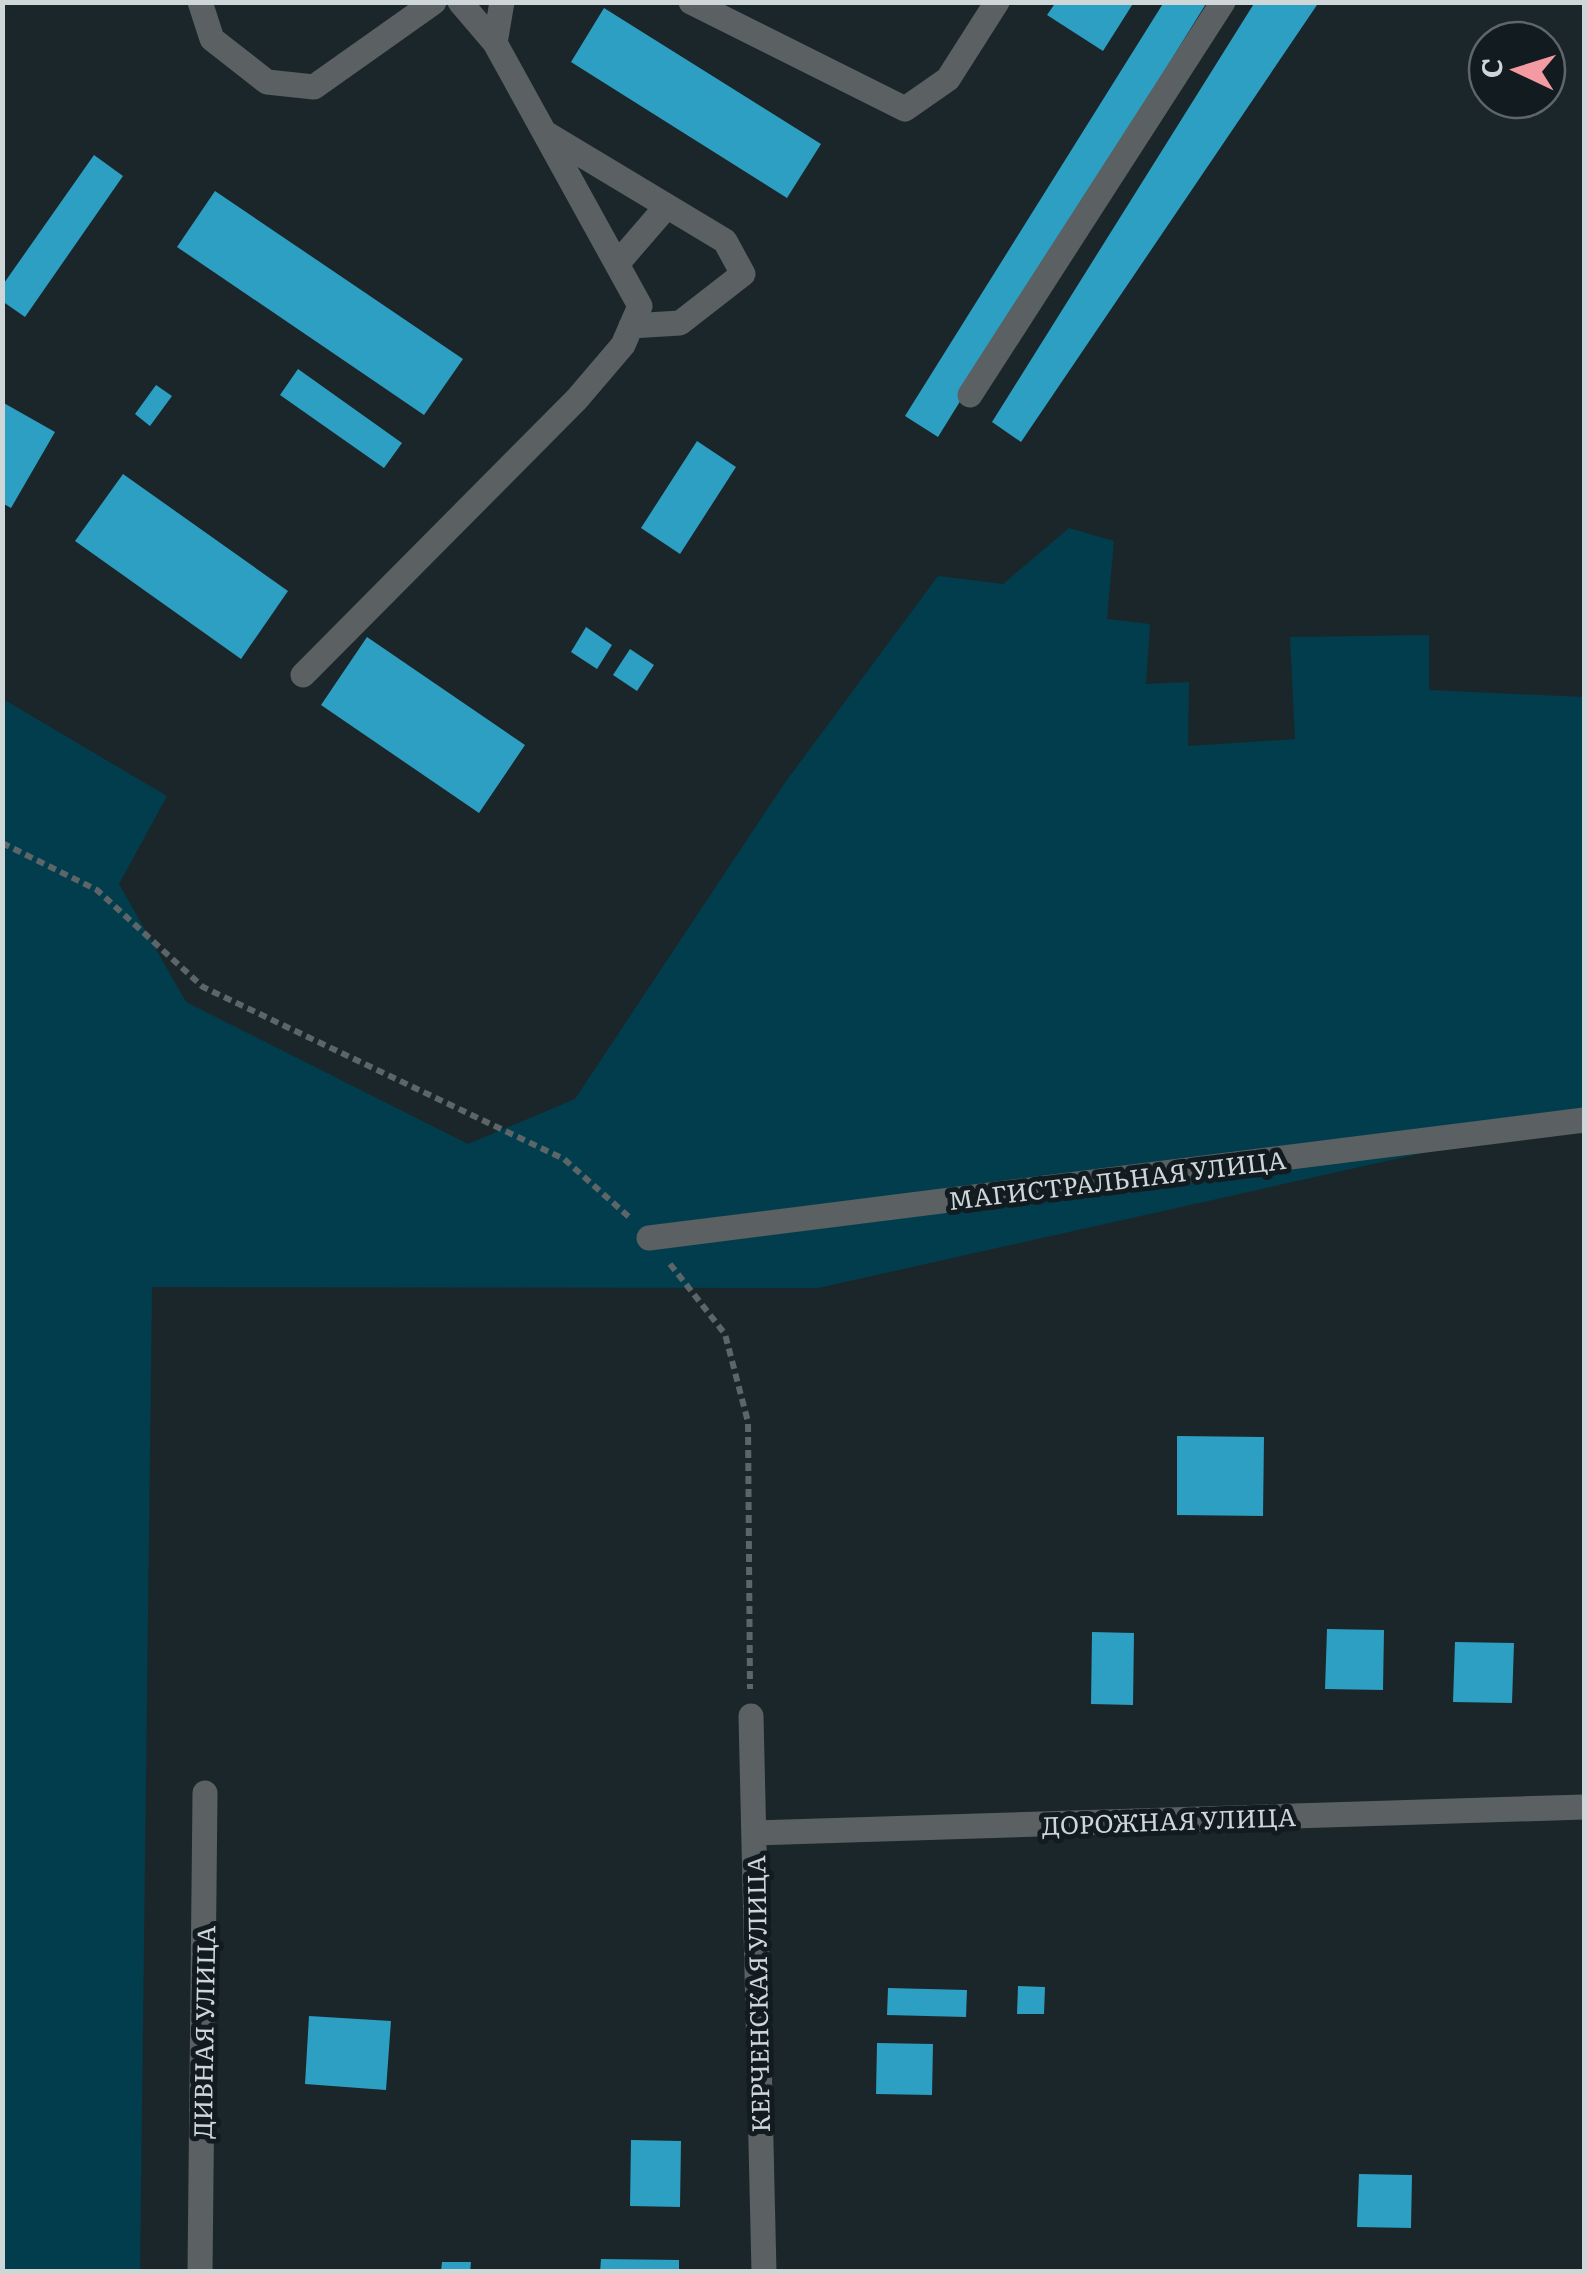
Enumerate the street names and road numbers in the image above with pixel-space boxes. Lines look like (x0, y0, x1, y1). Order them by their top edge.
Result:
street label: МАГИСТРАЛЬНАЯ УЛИЦА (946, 1140, 1288, 1218)
street label: ДОРОЖНАЯ УЛИЦА (1041, 1797, 1297, 1843)
street label: КЕРЧЕНСКАЯ УЛИЦА (736, 1855, 778, 2133)
street label: ДИВНАЯ УЛИЦА (183, 1925, 223, 2139)

